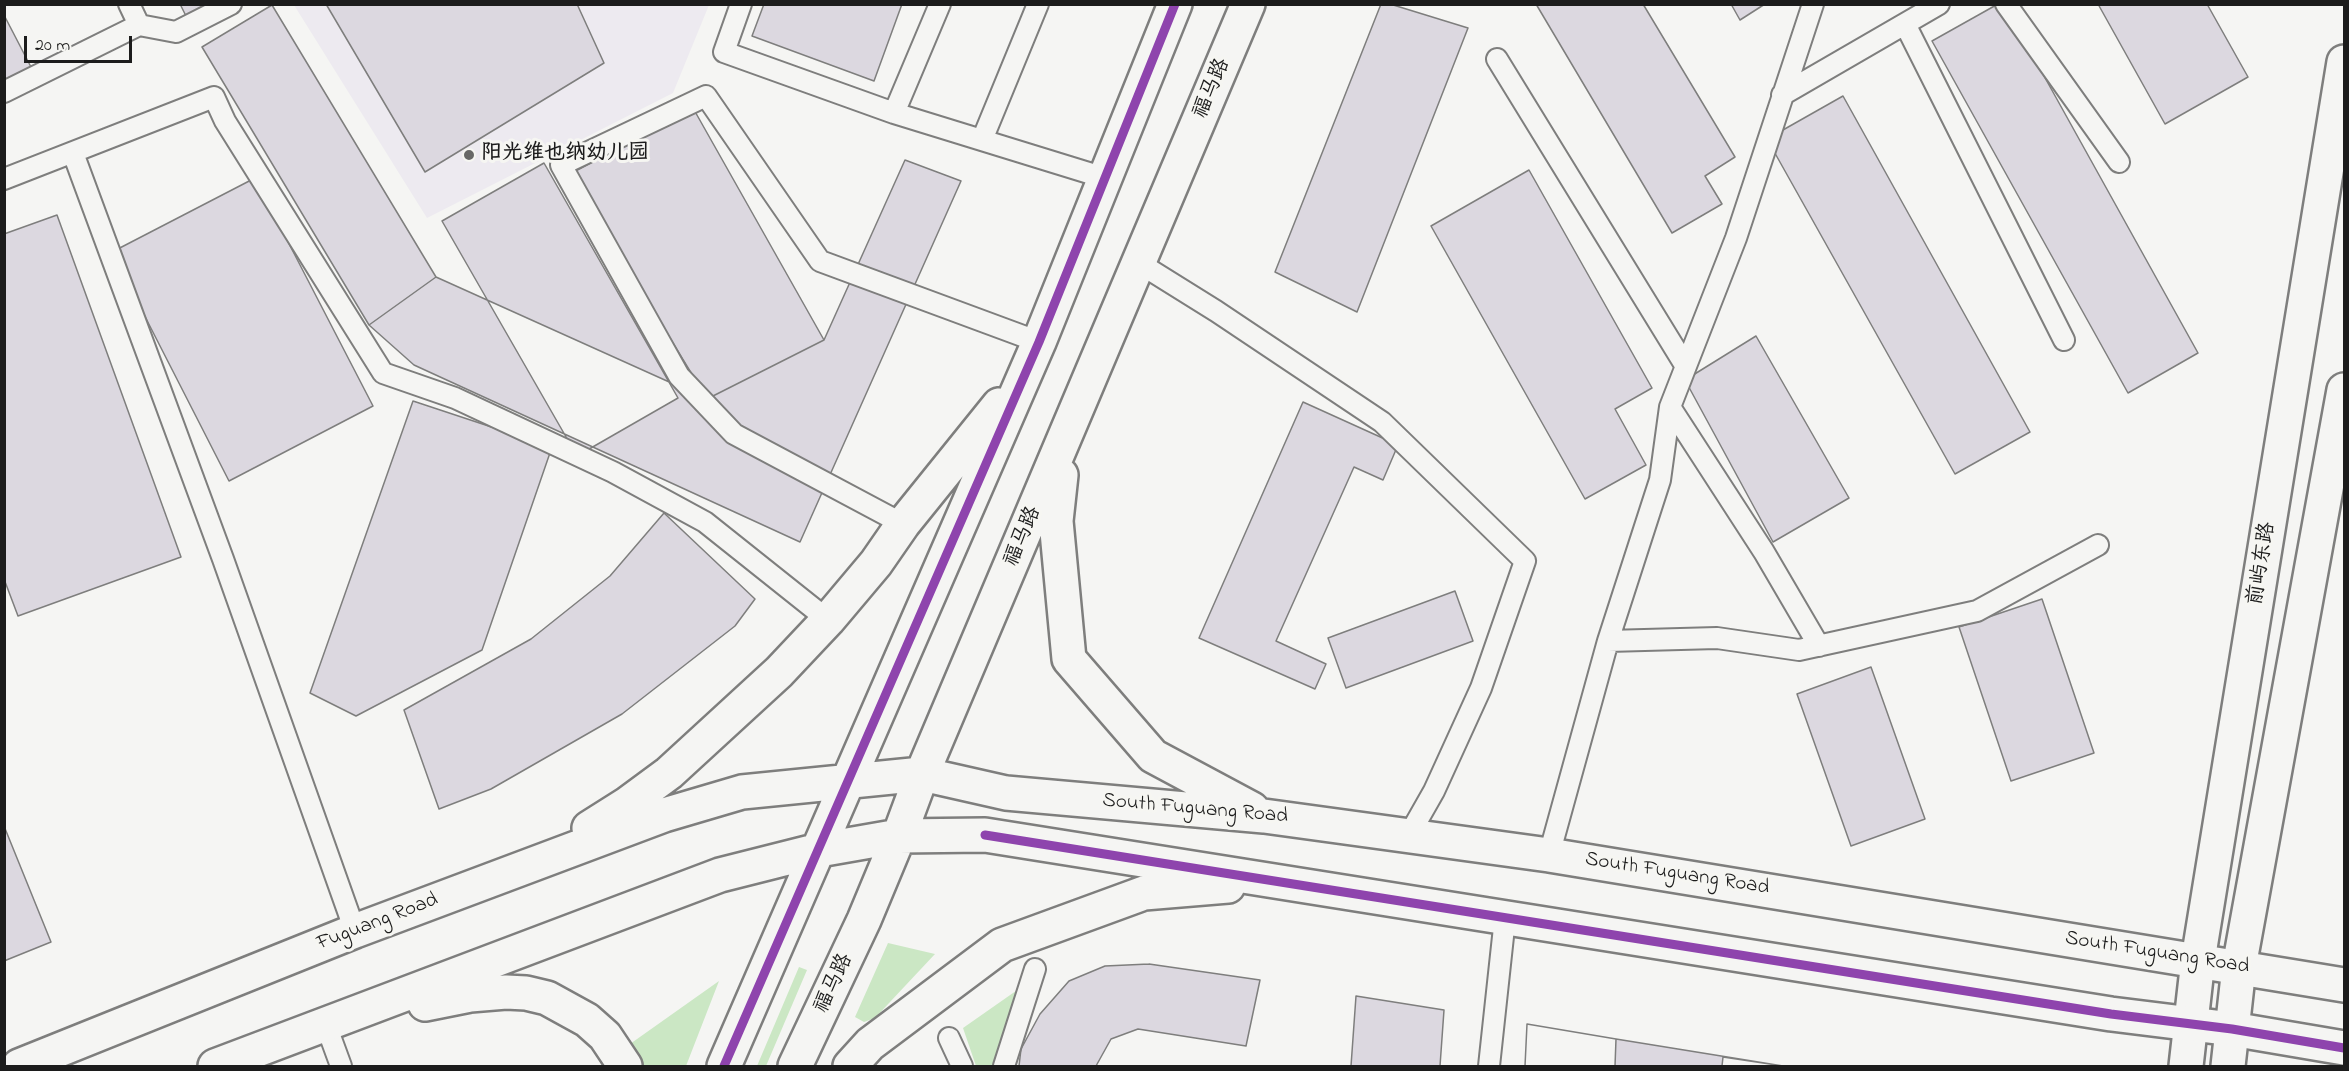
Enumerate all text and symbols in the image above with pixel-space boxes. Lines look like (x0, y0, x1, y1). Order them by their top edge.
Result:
scale bar (27, 24, 135, 62)
text: 20 m (35, 33, 70, 59)
street label: 福马路 (1189, 55, 1237, 123)
place label: 阳光维也纳幼儿园 (481, 142, 649, 168)
marker: 阳光维也纳幼儿园 (462, 148, 476, 162)
street label: 福马路 (1000, 503, 1048, 571)
street label: 前屿东路 (2244, 521, 2282, 607)
street label: South Fuguang Road (1101, 789, 1289, 831)
street label: South Fuguang Road (1583, 848, 1771, 902)
street label: Fuguang Road (314, 888, 442, 958)
street label: South Fuguang Road (2063, 927, 2251, 981)
street label: 福马路 (810, 950, 860, 1018)

